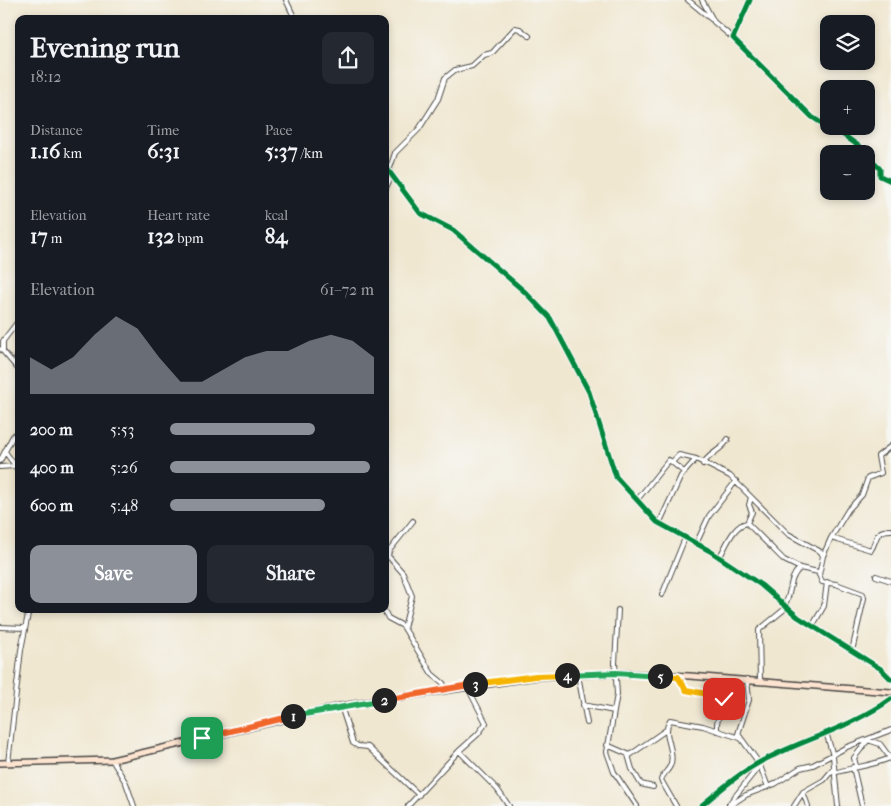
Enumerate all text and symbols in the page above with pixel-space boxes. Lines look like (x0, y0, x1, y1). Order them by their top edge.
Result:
map controls (820, 15, 875, 200)
button: layers (820, 15, 875, 70)
text: Evening run (30, 31, 180, 64)
button: share (322, 32, 374, 84)
text: 18:12 (30, 67, 62, 86)
button: + (820, 80, 875, 135)
text: Distance (30, 122, 83, 139)
text: Time (147, 122, 179, 139)
text: Pace (265, 122, 293, 139)
text: 1.16 (30, 139, 60, 163)
text: 6:31 (147, 139, 180, 163)
text: 5:37 (265, 139, 298, 163)
text: km (60, 145, 82, 162)
text: /km (298, 145, 323, 162)
button: − (820, 145, 875, 200)
text: Elevation (30, 207, 87, 224)
text: Heart rate (147, 207, 210, 224)
text: kcal (265, 207, 288, 224)
text: 17 (30, 224, 48, 248)
text: 132 (147, 224, 174, 248)
text: 84 (265, 224, 288, 248)
text: m (48, 230, 62, 247)
text: bpm (174, 230, 204, 247)
text: Elevation (30, 280, 95, 299)
text: 61–72 m (320, 280, 374, 299)
text: 200 m (30, 420, 73, 439)
text: 5:53 (110, 420, 134, 439)
text: 400 m (30, 458, 74, 477)
text: 5:26 (110, 458, 138, 477)
text: 600 m (30, 496, 73, 515)
text: 5:48 (110, 496, 138, 515)
button: Save (30, 545, 197, 603)
button: Share (207, 545, 374, 603)
pin: 4 (554, 662, 580, 688)
pin: 5 (648, 664, 672, 688)
text: 4 (563, 667, 572, 684)
text: 5 (657, 668, 664, 685)
pin: 3 (462, 672, 488, 696)
text: 3 (473, 676, 478, 693)
pin (703, 678, 745, 720)
icon: check (710, 685, 738, 713)
pin: 2 (372, 688, 396, 712)
text: 2 (381, 692, 388, 709)
pin: 1 (280, 704, 306, 728)
text: 1 (291, 708, 296, 725)
pin (181, 717, 223, 759)
icon: arrive (188, 724, 216, 752)

